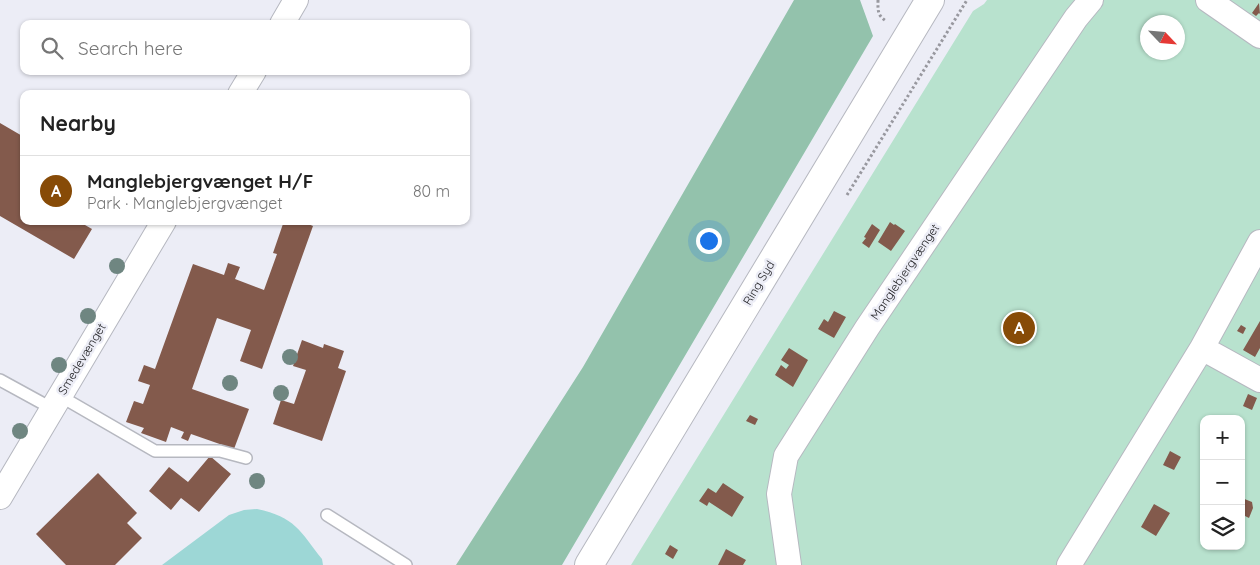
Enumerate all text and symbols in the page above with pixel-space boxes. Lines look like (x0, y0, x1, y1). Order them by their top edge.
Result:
north arrow (1140, 15, 1185, 60)
search box (20, 20, 470, 75)
icon: search (38, 34, 66, 62)
text: Search here (78, 36, 183, 60)
text: Nearby (40, 110, 116, 136)
text: Manglebjergvænget H/F (87, 169, 313, 193)
text: A (51, 181, 61, 201)
text: 80 m (413, 181, 450, 201)
text: Park · Manglebjergvænget (87, 193, 283, 213)
street label: Manglebjergvænget (867, 221, 942, 323)
your location (696, 228, 722, 254)
street label: Ring Syd (740, 258, 778, 308)
pin: A (1003, 309, 1035, 347)
street label: Smedevænget (54, 320, 109, 397)
map controls (1200, 415, 1245, 550)
button: + (1200, 415, 1245, 460)
button: − (1200, 460, 1245, 505)
button: layers (1200, 505, 1245, 550)

